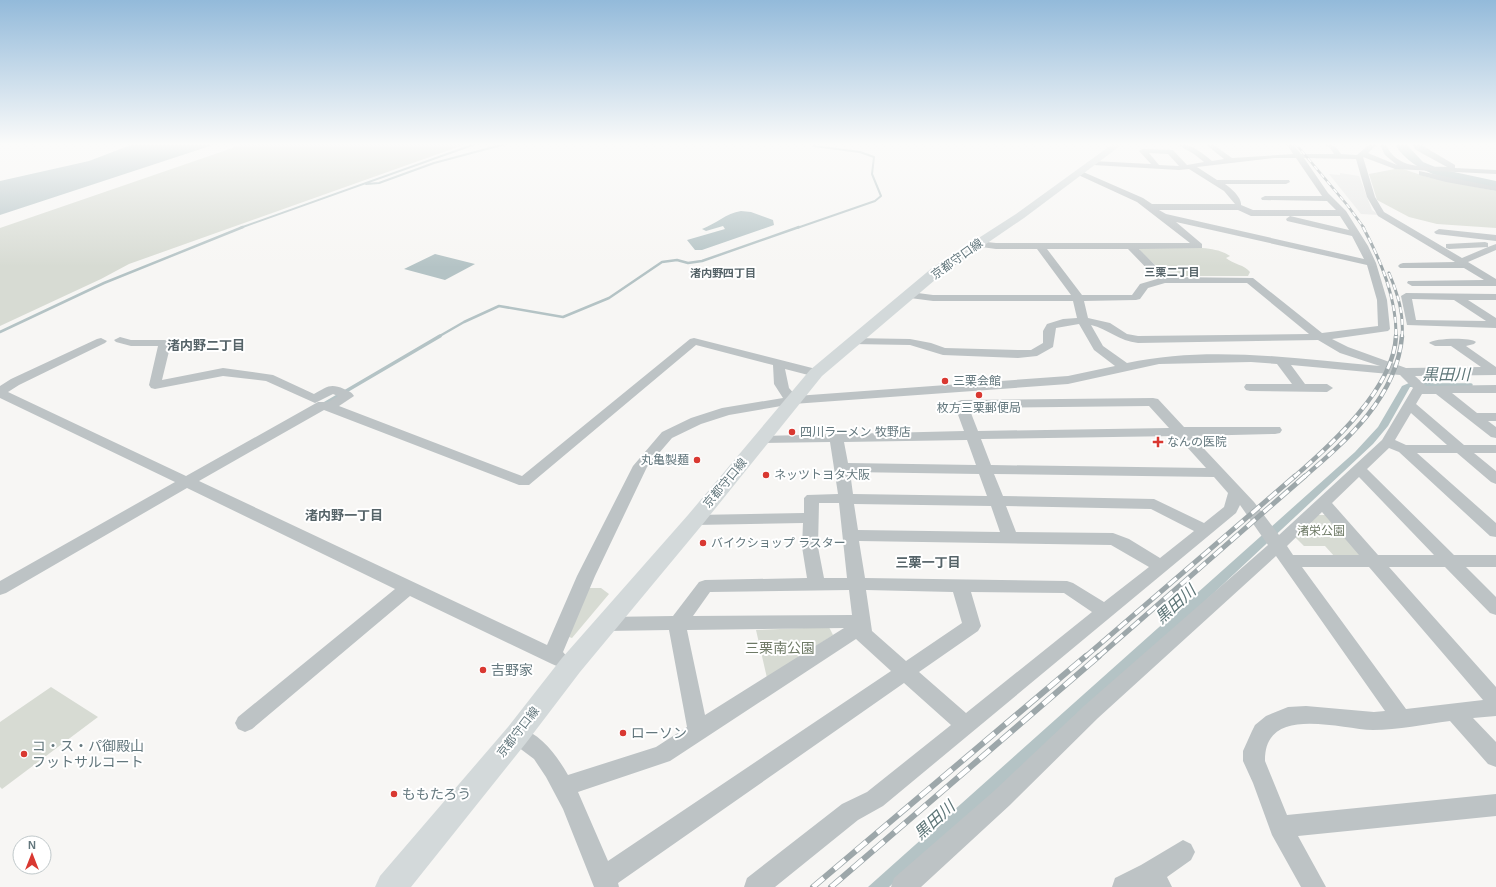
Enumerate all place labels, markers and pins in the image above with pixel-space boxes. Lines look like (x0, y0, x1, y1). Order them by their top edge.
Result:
place label: 三栗会館 (953, 374, 1001, 388)
marker: 三栗会館 (940, 376, 950, 386)
marker: 枚方三栗郵便局 (974, 390, 984, 400)
place label: 枚方三栗郵便局 (937, 401, 1021, 415)
place label: 四川ラーメン 牧野店 (800, 425, 911, 439)
marker: 四川ラーメン 牧野店 (787, 427, 797, 437)
place label: なんの医院 (1167, 435, 1227, 449)
marker: なんの医院 (1152, 436, 1164, 448)
place label: 丸亀製麺 (641, 453, 689, 467)
marker: 丸亀製麺 (692, 455, 702, 465)
place label: ネッツトヨタ大阪 (774, 468, 870, 482)
marker: ネッツトヨタ大阪 (761, 470, 771, 480)
place label: バイクショップ ラスター (711, 536, 846, 550)
marker: バイクショップ ラスター (698, 538, 708, 548)
place label: 吉野家 (491, 662, 533, 678)
marker: 吉野家 (478, 665, 488, 675)
place label: ローソン (631, 725, 687, 741)
marker: ローソン (618, 728, 628, 738)
place label: コ・ス・パ御殿山 フットサルコート (32, 738, 144, 770)
marker: コ・ス・パ御殿山 フットサルコート (19, 749, 29, 759)
place label: ももたろう (402, 786, 471, 802)
marker: ももたろう (389, 789, 399, 799)

